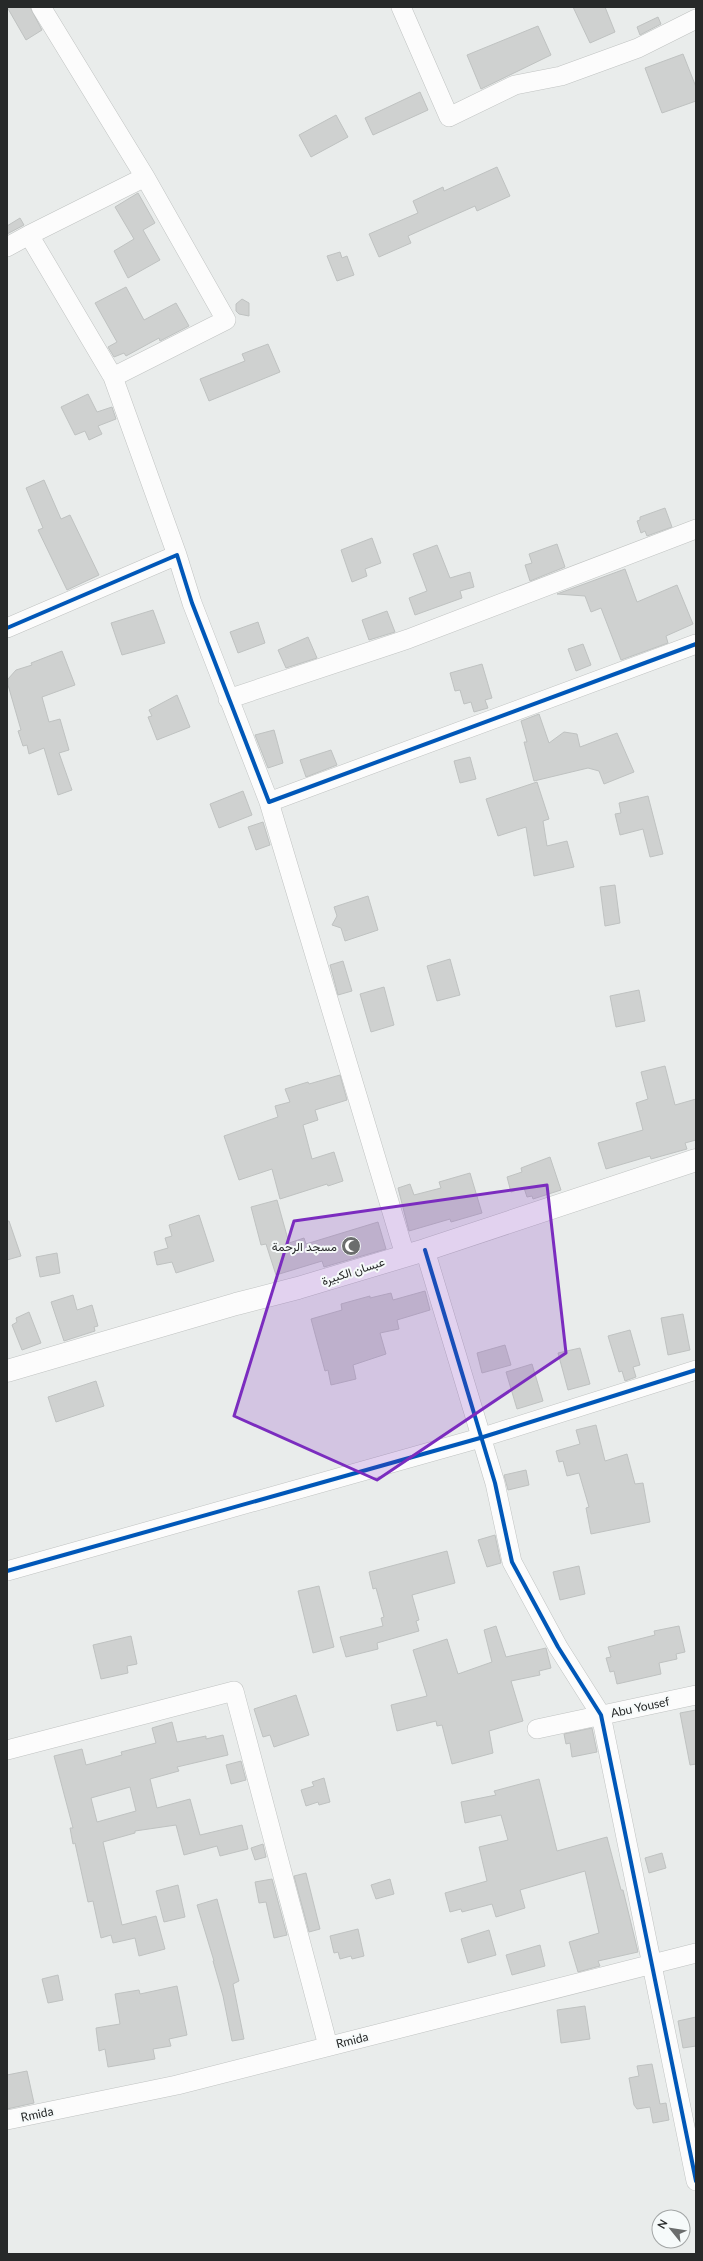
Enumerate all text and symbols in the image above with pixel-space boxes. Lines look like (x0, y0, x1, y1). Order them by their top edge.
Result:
mosque icon: مسجد الرحمة (340, 1235, 362, 1257)
place label: مسجد الرحمة (272, 1239, 337, 1255)
street label: عبسان الكبيرة (320, 1254, 387, 1289)
street label: Abu Yousef (609, 1693, 671, 1721)
street label: Rmida (334, 2029, 370, 2051)
street label: Rmida (19, 2103, 55, 2125)
north arrow (651, 2209, 691, 2249)
text: N (654, 2217, 670, 2231)

